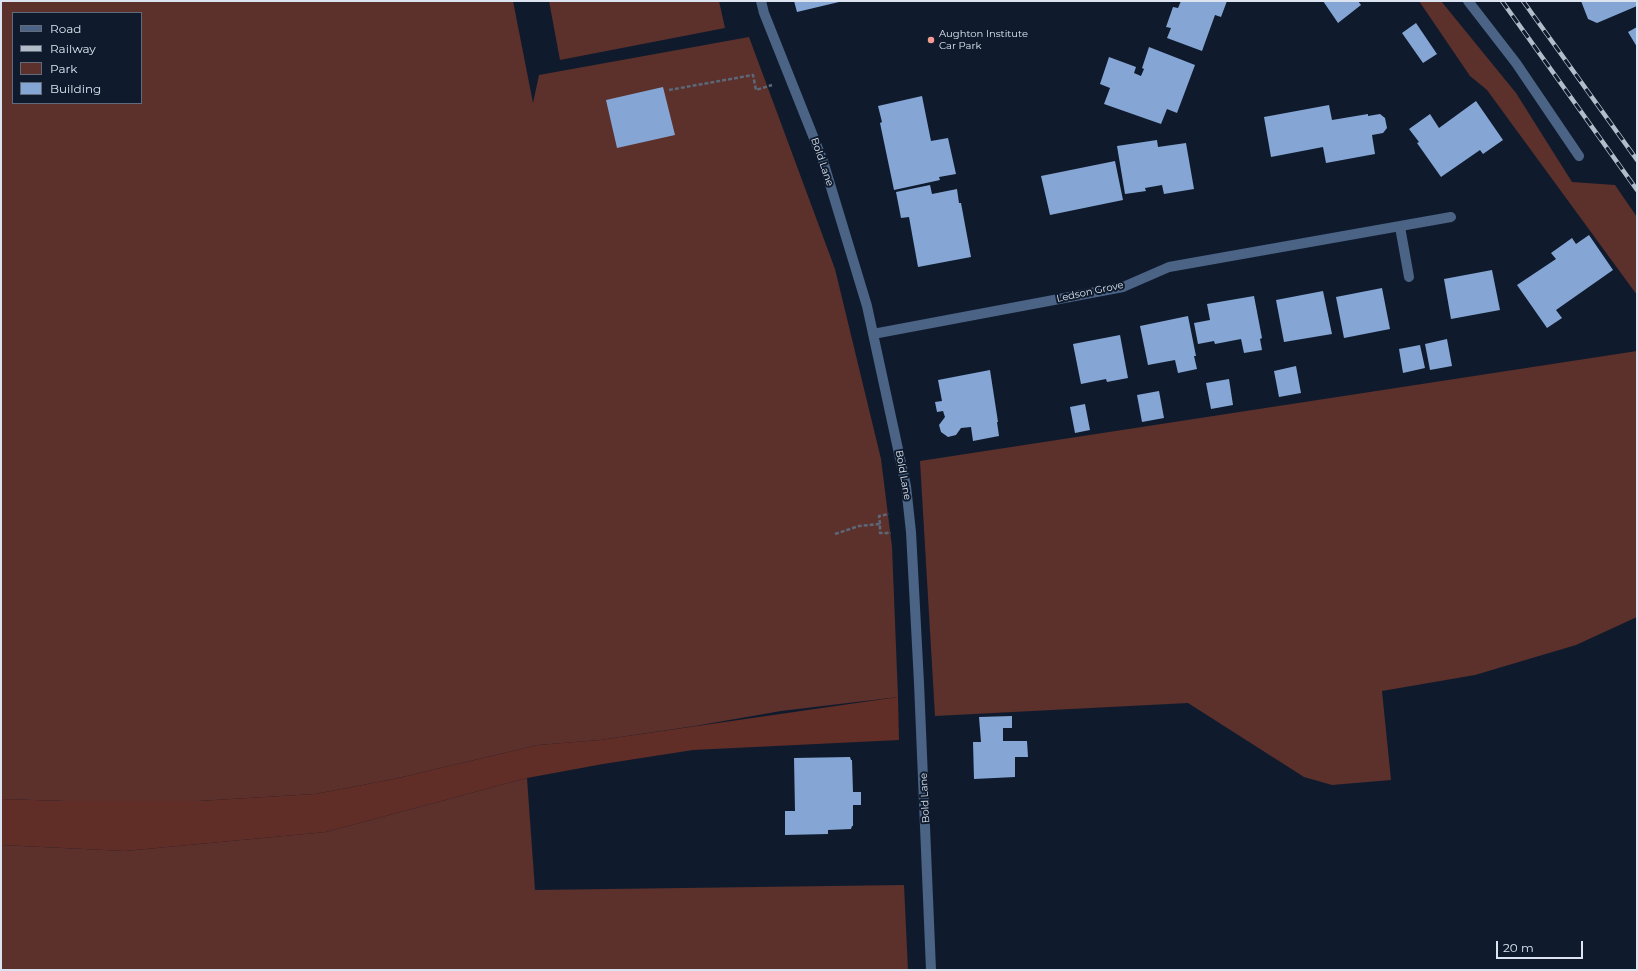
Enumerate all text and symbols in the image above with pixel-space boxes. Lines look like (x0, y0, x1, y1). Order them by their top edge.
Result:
legend (12, 12, 142, 104)
text: Road (50, 21, 81, 36)
place label: Aughton Institute Car Park (939, 28, 1028, 52)
marker: Aughton Institute Car Park (926, 35, 936, 45)
text: Railway (50, 41, 96, 56)
text: Park (50, 61, 77, 76)
text: Building (50, 81, 101, 96)
street label: Bold Lane (808, 136, 836, 188)
street label: Ledson Grove (1055, 279, 1125, 305)
street label: Bold Lane (893, 449, 913, 501)
street label: Bold Lane (918, 772, 932, 824)
scale bar (1498, 933, 1585, 959)
text: 20 m (1503, 940, 1534, 955)

